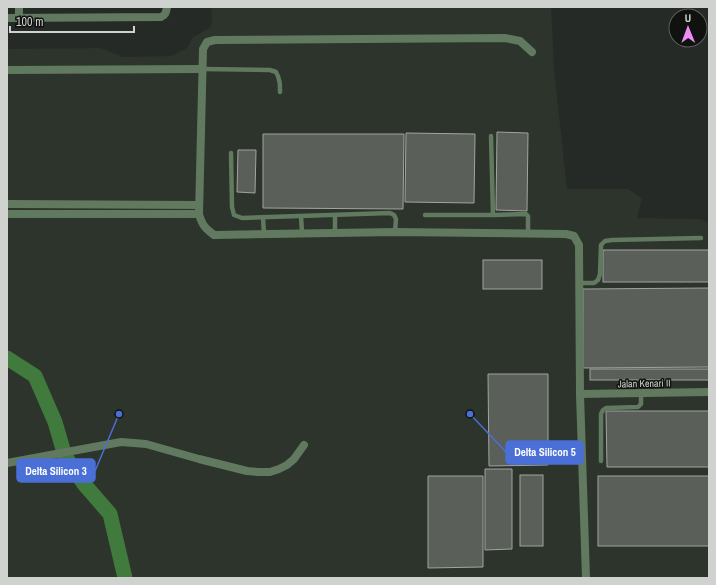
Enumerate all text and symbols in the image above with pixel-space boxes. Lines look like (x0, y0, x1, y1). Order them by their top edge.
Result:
scale bar (10, 8, 134, 34)
north arrow (668, 8, 708, 48)
text: U (684, 11, 691, 25)
text: 100 m (16, 14, 43, 30)
street label: Jalan Kenari II (617, 377, 671, 390)
callout: Delta Silicon 5 (506, 441, 583, 464)
text: Delta Silicon 5 (514, 445, 576, 459)
callout: Delta Silicon 3 (17, 459, 95, 482)
text: Delta Silicon 3 (25, 464, 87, 478)

